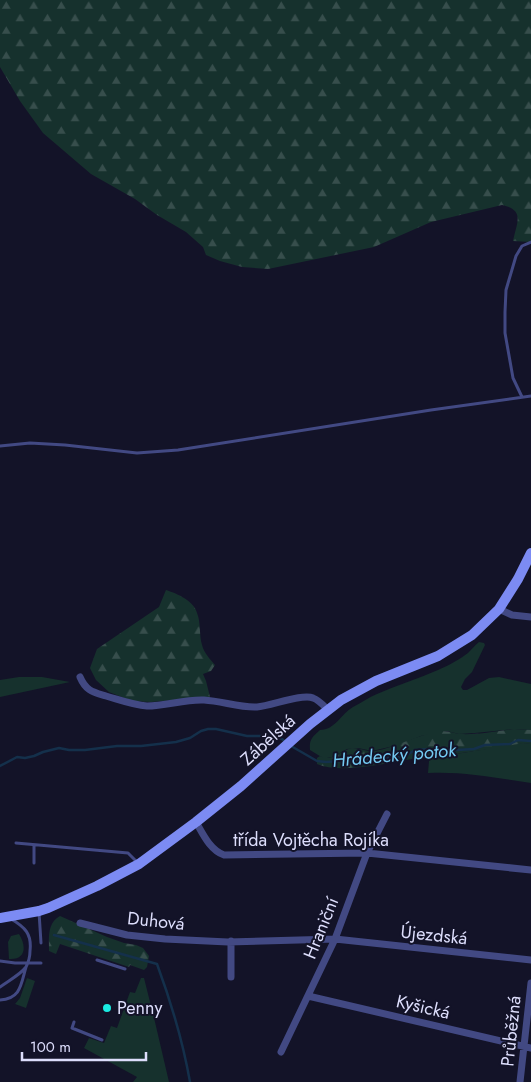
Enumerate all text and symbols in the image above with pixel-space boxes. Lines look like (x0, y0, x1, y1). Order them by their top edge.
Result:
street label: Zábělská (235, 708, 301, 772)
water label: Hrádecký potok (331, 736, 458, 774)
street label: třída Vojtěcha Rojíka (233, 827, 389, 853)
street label: Hraniční (297, 892, 346, 963)
street label: Duhová (126, 905, 186, 937)
street label: Újezdská (399, 919, 469, 951)
street label: Kyšická (394, 988, 452, 1026)
street label: Průběžná (494, 994, 528, 1068)
place label: Penny (117, 995, 162, 1021)
marker: Penny (101, 1002, 113, 1014)
scale bar (22, 1030, 146, 1062)
text: 100 m (30, 1036, 71, 1058)

